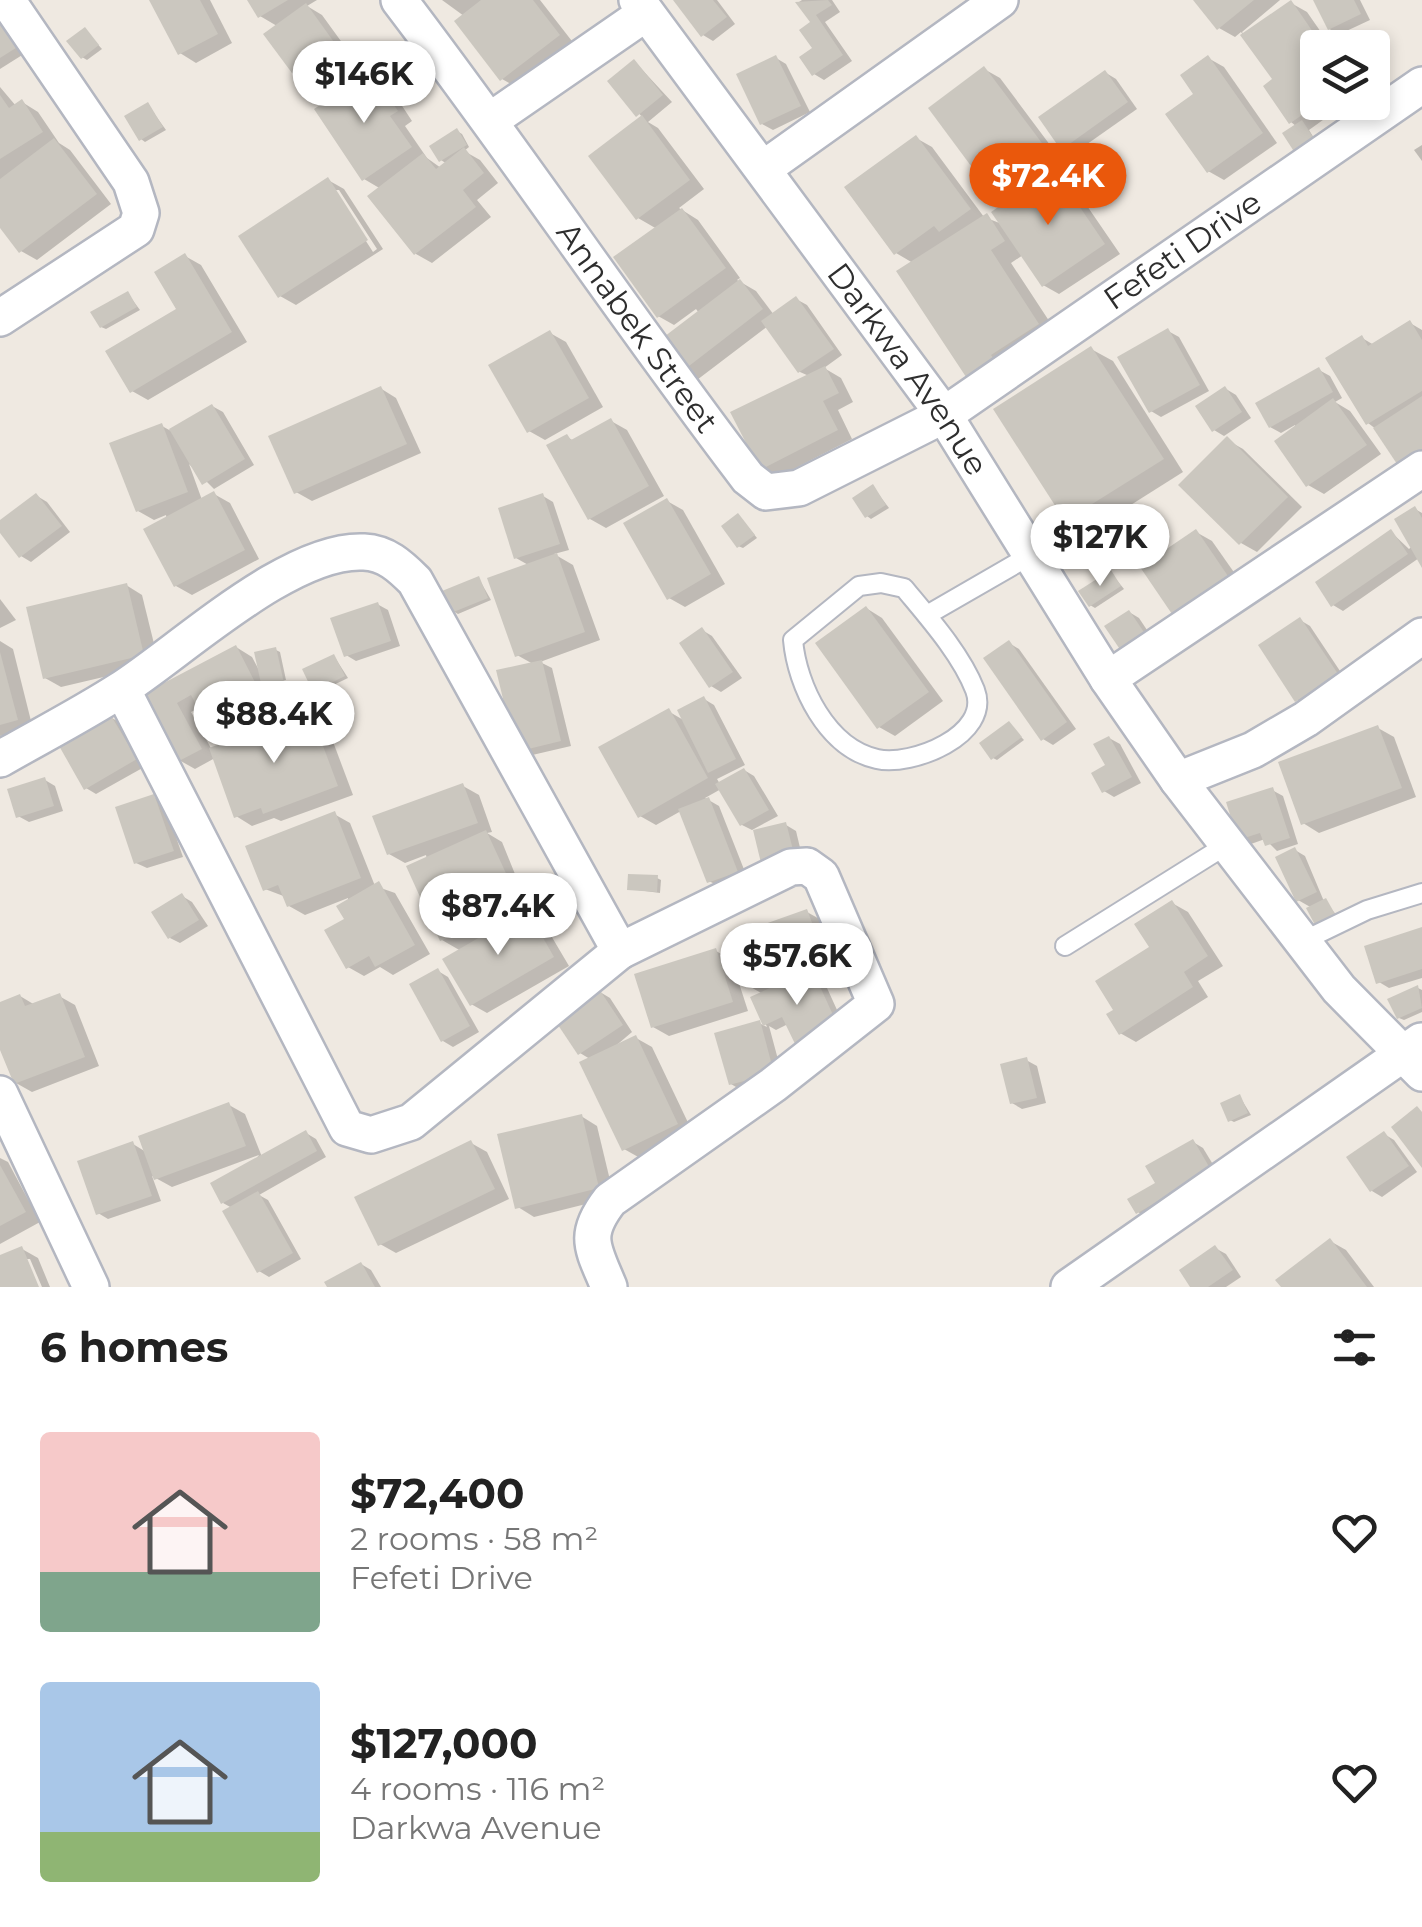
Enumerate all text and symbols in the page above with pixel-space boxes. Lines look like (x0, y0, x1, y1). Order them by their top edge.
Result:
map controls (1300, 30, 1390, 120)
button: layers (1300, 30, 1390, 120)
pin: $146K (294, 41, 434, 126)
text: $146K (315, 54, 413, 93)
pin: $72.4K (967, 143, 1129, 228)
text: $72.4K (991, 156, 1105, 195)
street label: Fefeti Drive (1096, 182, 1268, 318)
street label: Annabek Street (549, 214, 727, 440)
street label: Darkwa Avenue (819, 255, 997, 483)
pin: $127K (1030, 504, 1170, 589)
text: $127K (1052, 517, 1148, 556)
pin: $88.4K (193, 681, 355, 766)
text: $88.4K (215, 694, 333, 733)
pin: $87.4K (417, 873, 579, 958)
text: $87.4K (441, 886, 555, 925)
pin: $57.6K (716, 923, 878, 1008)
text: $57.6K (742, 936, 852, 975)
icon: filters (1327, 1320, 1382, 1375)
text: 6 homes (40, 1321, 228, 1373)
text: $72,400 (350, 1467, 525, 1519)
icon: home (120, 1472, 240, 1592)
icon: heart (1327, 1505, 1382, 1560)
text: 2 rooms · 58 m² (350, 1519, 598, 1558)
text: Fefeti Drive (350, 1558, 533, 1597)
text: $127,000 (350, 1717, 538, 1769)
icon: home (120, 1722, 240, 1842)
icon: heart (1327, 1755, 1382, 1810)
text: 4 rooms · 116 m² (350, 1769, 605, 1808)
text: Darkwa Avenue (350, 1808, 602, 1847)

